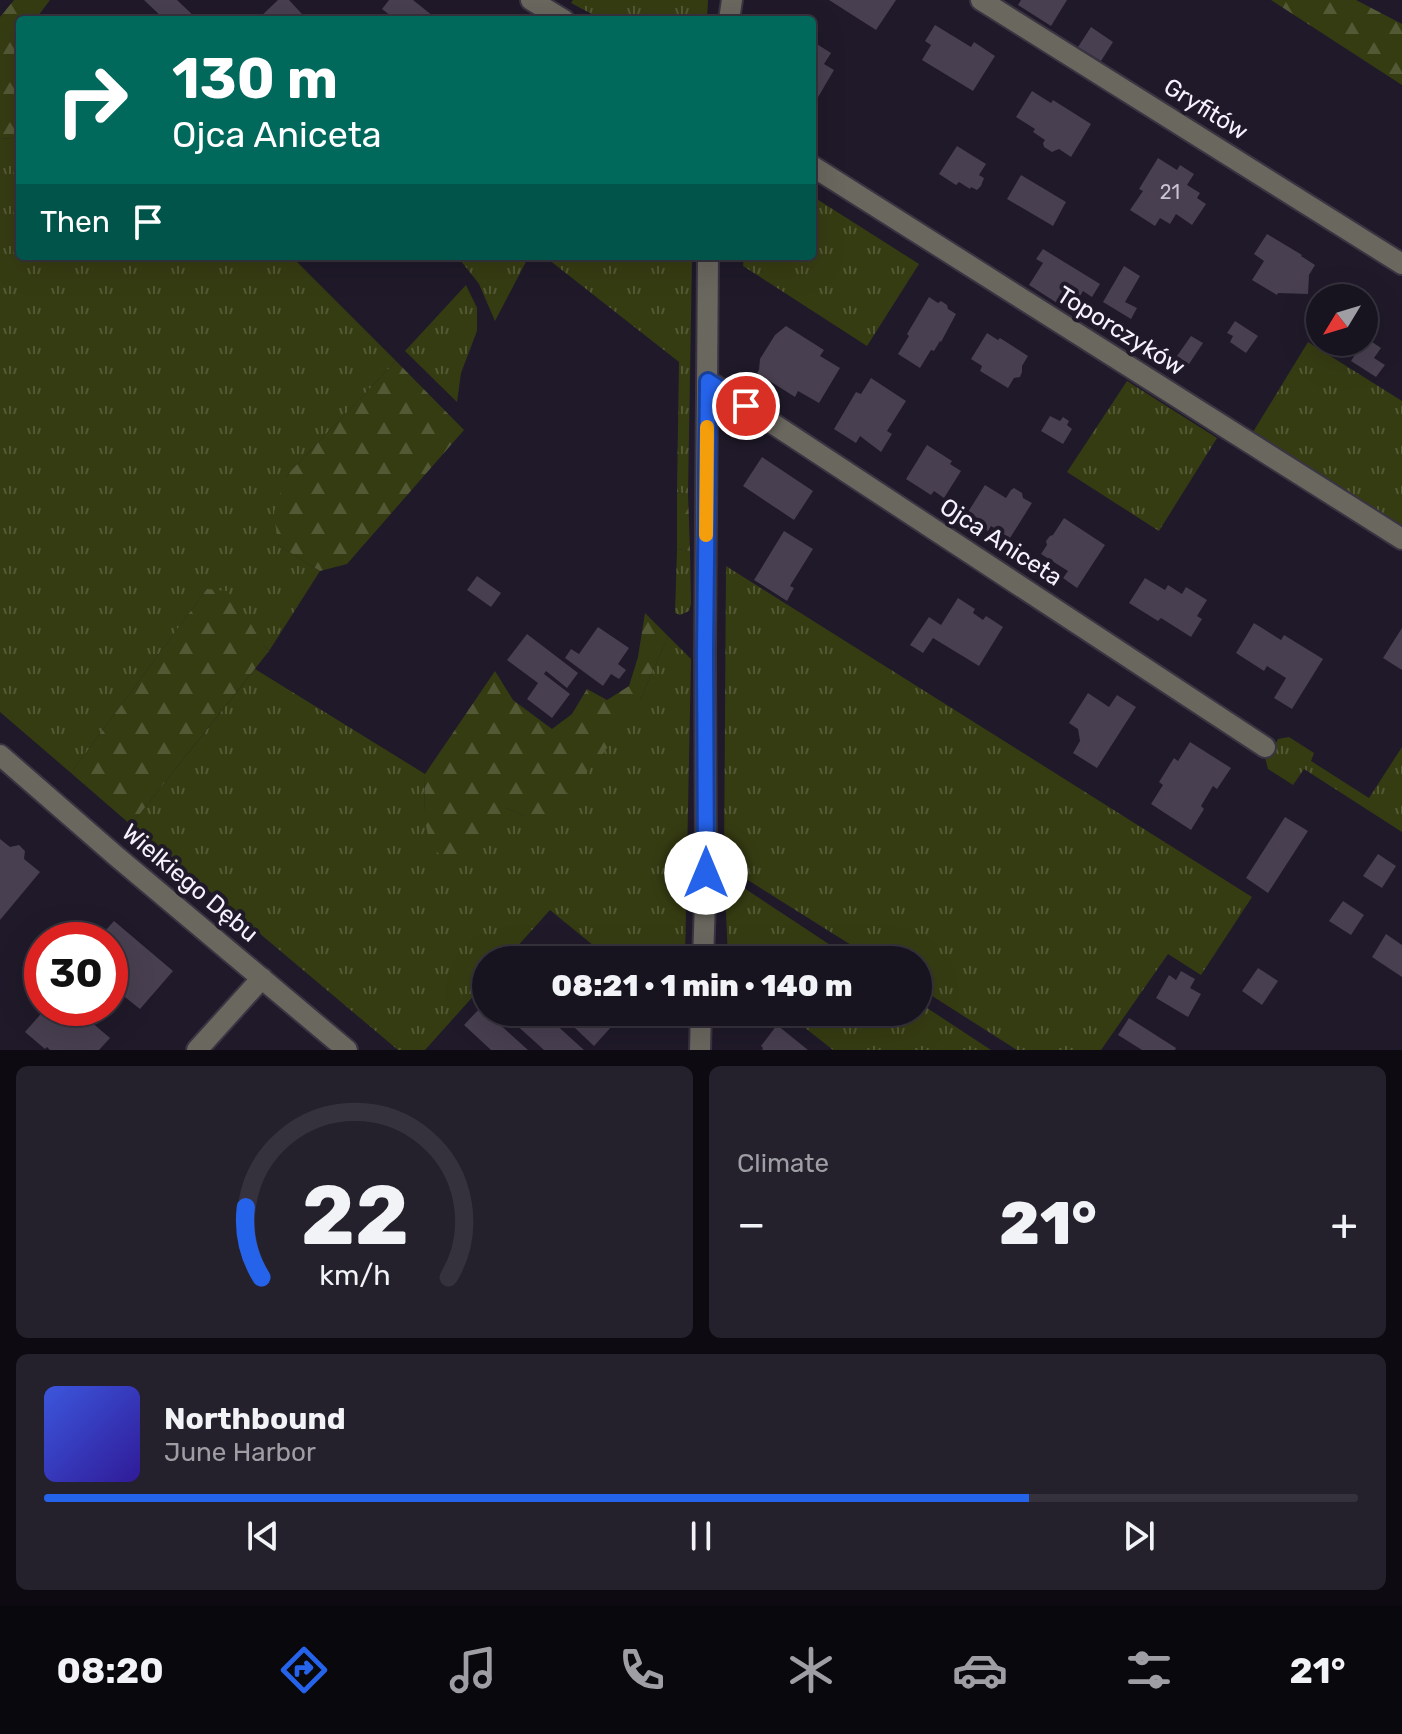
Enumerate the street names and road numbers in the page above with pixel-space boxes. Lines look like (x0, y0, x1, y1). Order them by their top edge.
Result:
street label: Gryfitów (1159, 72, 1253, 146)
street label: Toporczyków (1052, 281, 1190, 381)
street label: Ojca Aniceta (935, 492, 1067, 592)
street label: Wielkiego Dębu (116, 818, 264, 948)

